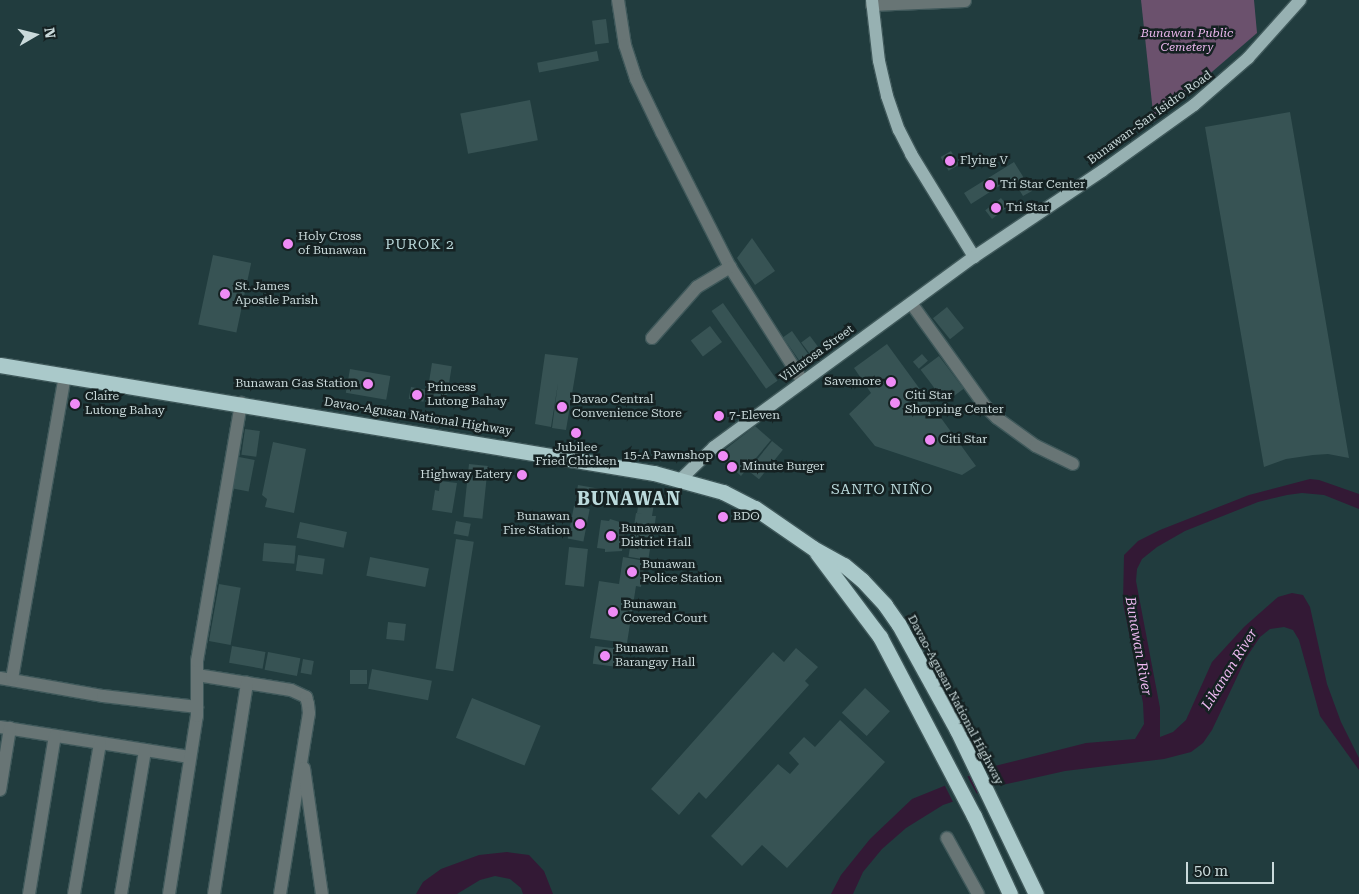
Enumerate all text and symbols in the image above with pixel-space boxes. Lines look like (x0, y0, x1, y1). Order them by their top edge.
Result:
north arrow (10, 10, 60, 60)
text: N (41, 26, 59, 39)
park label: Bunawan Public Cemetery (1141, 27, 1233, 55)
street label: Bunawan-San Isidro Road (1085, 68, 1215, 168)
place label: Flying V (960, 154, 1008, 168)
marker: Flying V (944, 155, 956, 167)
place label: Tri Star Center (1000, 178, 1085, 192)
marker: Tri Star Center (984, 179, 996, 191)
place label: Tri Star (1006, 201, 1049, 215)
marker: Tri Star (990, 202, 1002, 214)
place label: Holy Cross of Bunawan (298, 230, 366, 258)
district label: PUROK 2 (384, 236, 456, 252)
marker: Holy Cross of Bunawan (282, 238, 294, 250)
place label: St. James Apostle Parish (235, 280, 318, 308)
marker: St. James Apostle Parish (219, 288, 231, 300)
street label: Villarosa Street (777, 322, 857, 386)
place label: Savemore (824, 375, 881, 389)
marker: Savemore (885, 376, 897, 388)
place label: Bunawan Gas Station (235, 377, 358, 391)
marker: Bunawan Gas Station (362, 378, 374, 390)
place label: Princess Lutong Bahay (427, 381, 507, 409)
marker: Princess Lutong Bahay (411, 389, 423, 401)
place label: Citi Star Shopping Center (905, 389, 1004, 417)
place label: Claire Lutong Bahay (85, 390, 165, 418)
place label: Davao Central Convenience Store (572, 393, 682, 421)
street label: Davao-Agusan National Highway (323, 395, 513, 439)
marker: Citi Star Shopping Center (889, 397, 901, 409)
marker: Claire Lutong Bahay (69, 398, 81, 410)
marker: Davao Central Convenience Store (556, 401, 568, 413)
place label: 7-Eleven (729, 409, 780, 423)
marker: 7-Eleven (713, 410, 725, 422)
marker: Jubilee Fried Chicken (570, 427, 582, 439)
place label: Citi Star (940, 433, 987, 447)
marker: Citi Star (924, 434, 936, 446)
place label: Jubilee Fried Chicken (535, 441, 617, 469)
place label: 15-A Pawnshop (623, 449, 713, 463)
marker: 15-A Pawnshop (717, 450, 729, 462)
place label: Minute Burger (742, 460, 825, 474)
marker: Minute Burger (726, 461, 738, 473)
place label: Highway Eatery (420, 468, 512, 482)
marker: Highway Eatery (516, 469, 528, 481)
district label: SANTO NIÑO (830, 481, 934, 497)
district label: BUNAWAN (576, 488, 682, 510)
place label: Bunawan Fire Station (503, 510, 570, 538)
place label: BDO (733, 510, 760, 524)
marker: BDO (717, 511, 729, 523)
marker: Bunawan Fire Station (574, 518, 586, 530)
place label: Bunawan District Hall (621, 522, 691, 550)
marker: Bunawan District Hall (605, 530, 617, 542)
place label: Bunawan Police Station (642, 558, 722, 586)
marker: Bunawan Police Station (626, 566, 638, 578)
water label: Bunawan River (1122, 595, 1156, 697)
place label: Bunawan Covered Court (623, 598, 707, 626)
marker: Bunawan Covered Court (607, 606, 619, 618)
street label: Davao-Agusan National Highway (904, 613, 1006, 787)
water label: Likanan River (1197, 625, 1261, 713)
place label: Bunawan Barangay Hall (615, 642, 695, 670)
marker: Bunawan Barangay Hall (599, 650, 611, 662)
scale bar (1189, 852, 1276, 884)
text: 50 m (1194, 862, 1228, 880)

